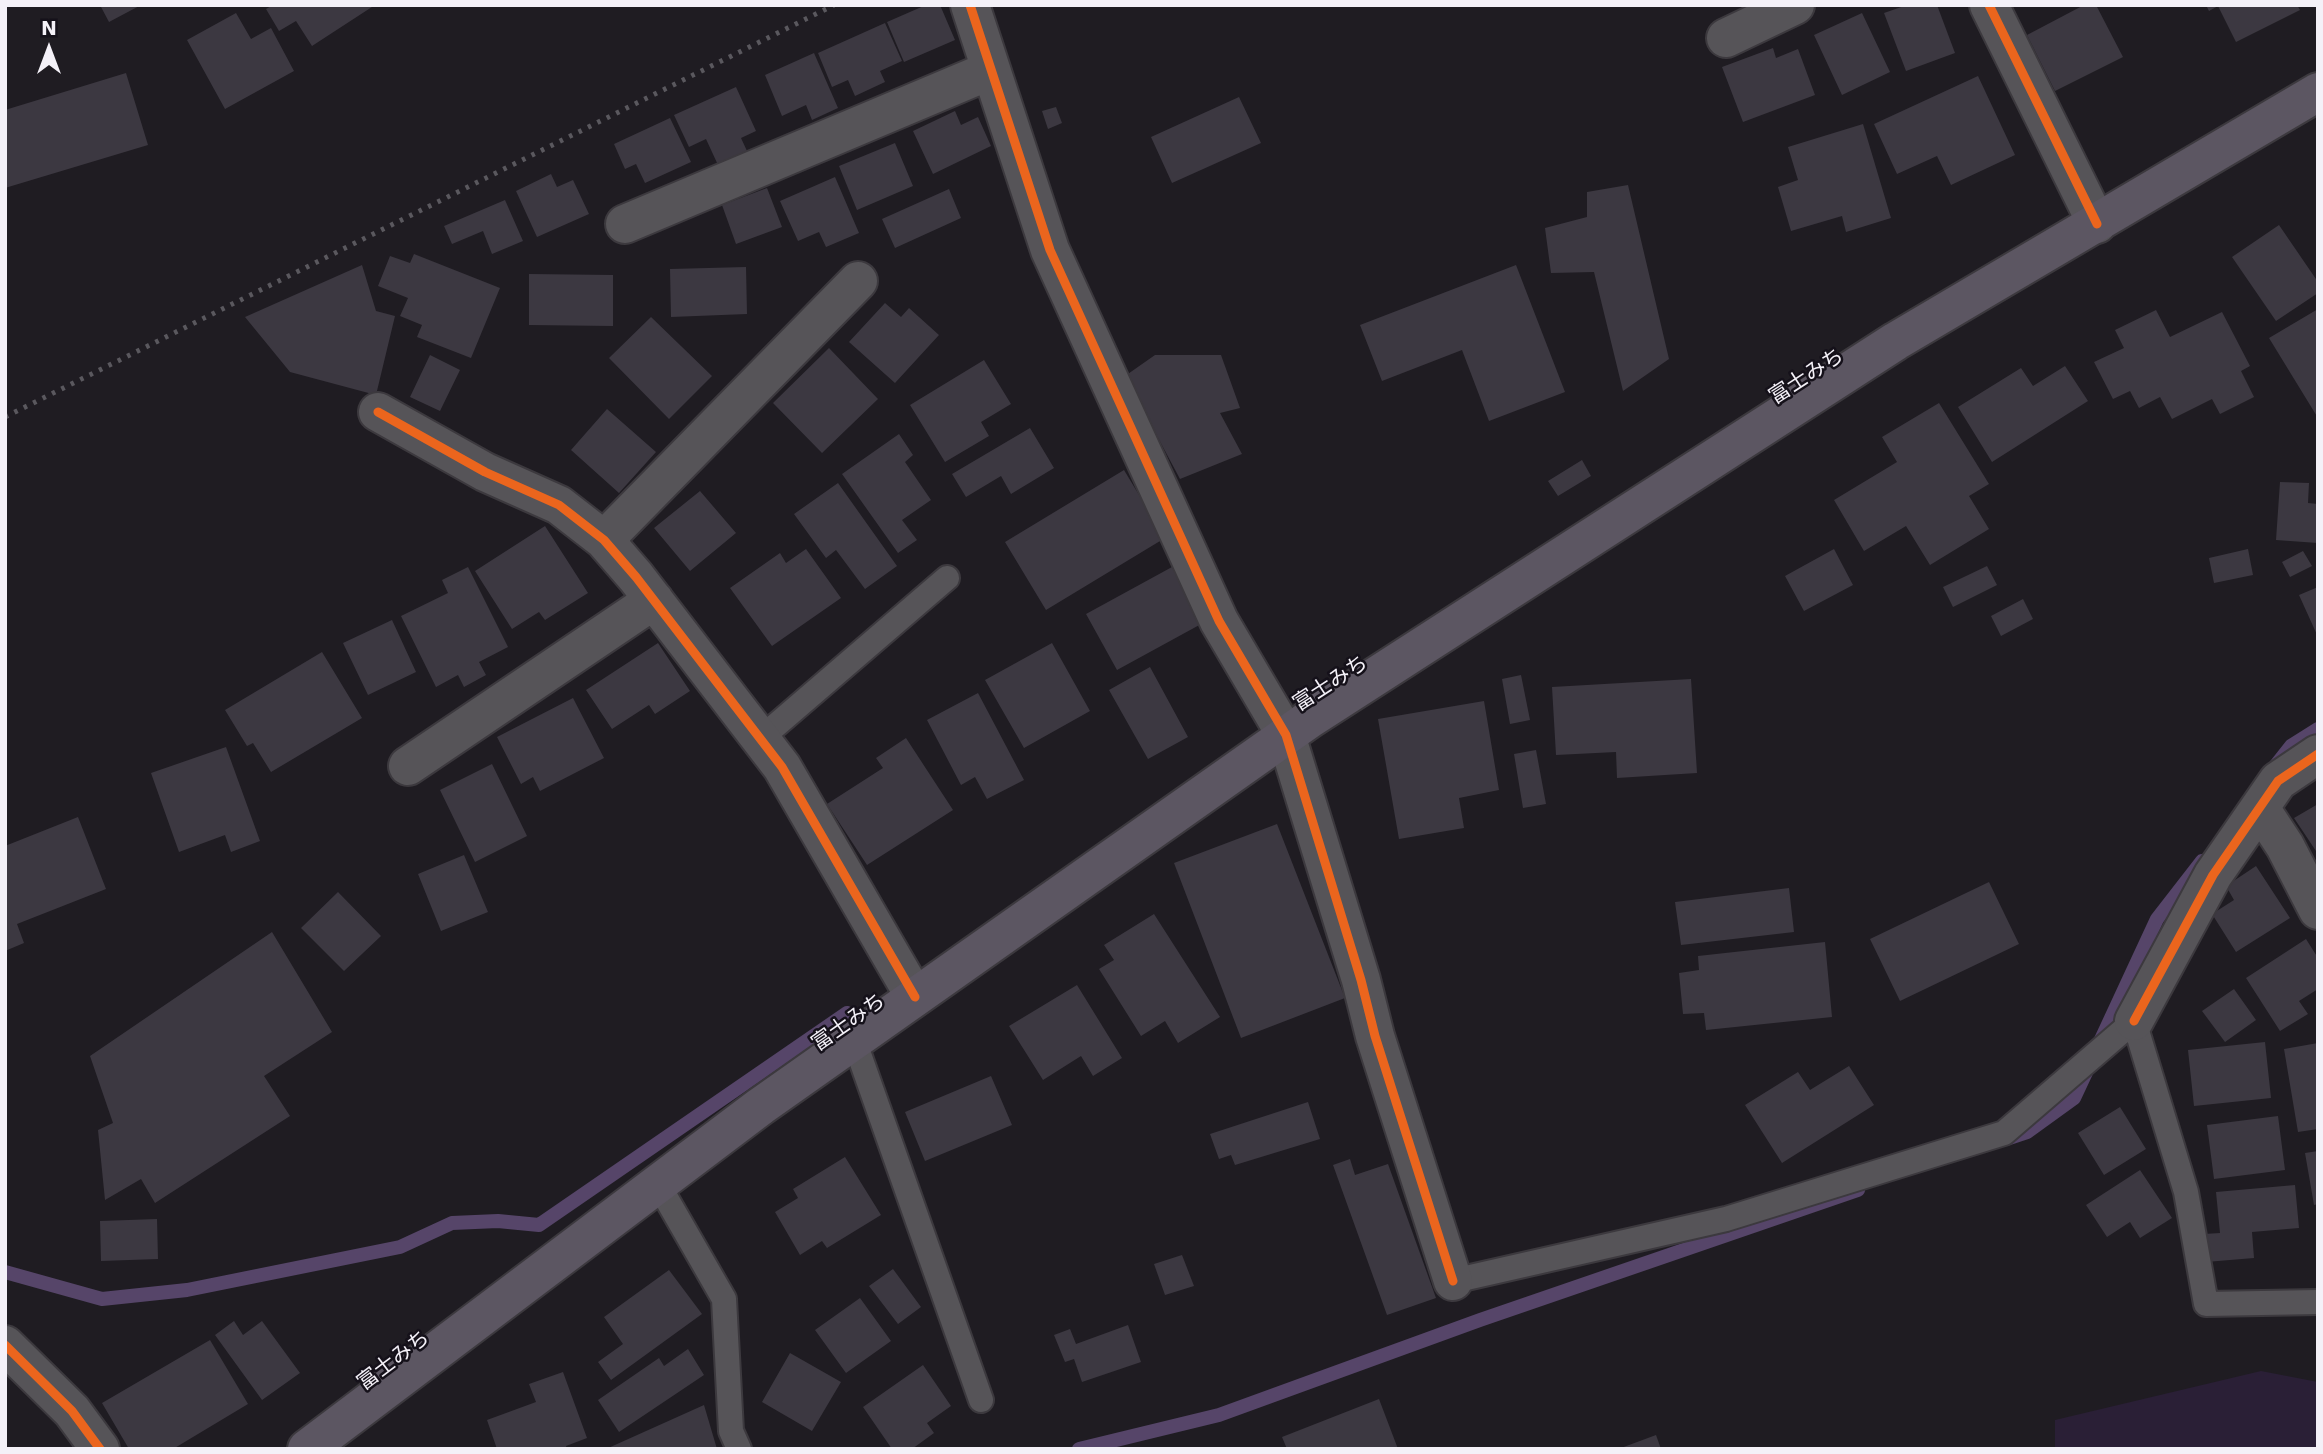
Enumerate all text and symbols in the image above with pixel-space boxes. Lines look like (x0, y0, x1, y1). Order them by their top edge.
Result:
north arrow (14, 14, 84, 84)
text: N (41, 17, 57, 39)
street label: 富士みち (1765, 344, 1849, 410)
street label: 富士みち (1289, 651, 1373, 717)
street label: 富士みち (807, 989, 891, 1057)
street label: 富士みち (353, 1326, 435, 1396)

